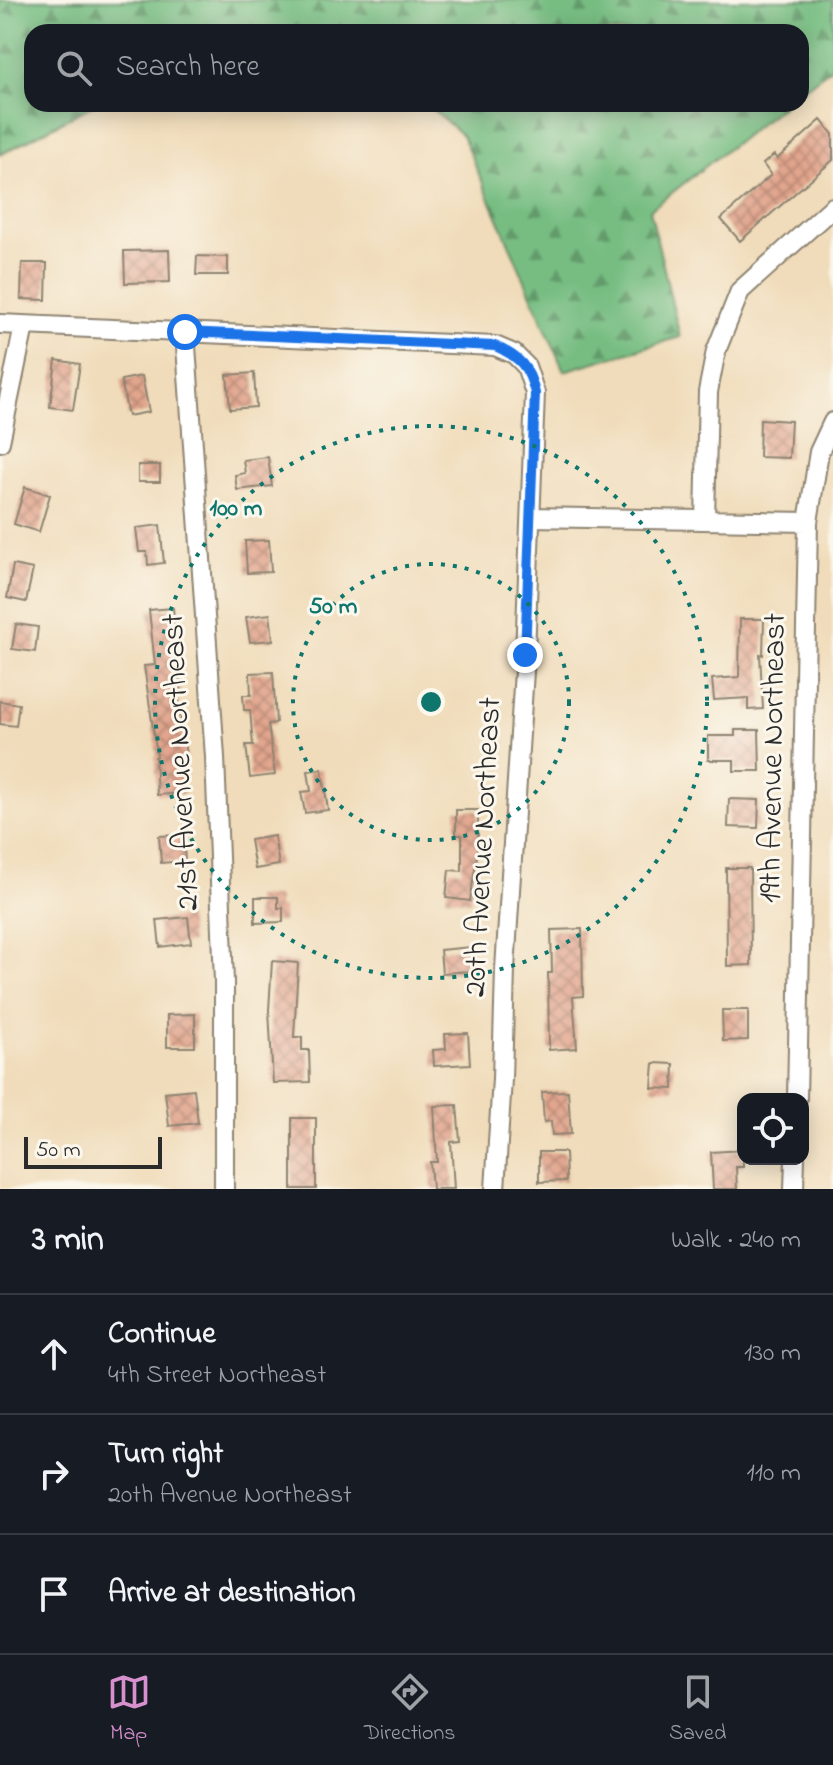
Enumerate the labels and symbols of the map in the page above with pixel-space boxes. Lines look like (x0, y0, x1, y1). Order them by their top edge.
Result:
route start (167, 314, 203, 350)
text: 100 m (210, 492, 263, 527)
text: 50 m (309, 590, 358, 625)
street label: 21st Avenue Northeast (151, 612, 213, 912)
street label: 19th Avenue Northeast (748, 612, 800, 903)
route end (507, 637, 543, 673)
centre of rings (417, 688, 445, 716)
street label: 20th Avenue Northeast (453, 696, 515, 998)
scale bar (24, 1133, 162, 1169)

